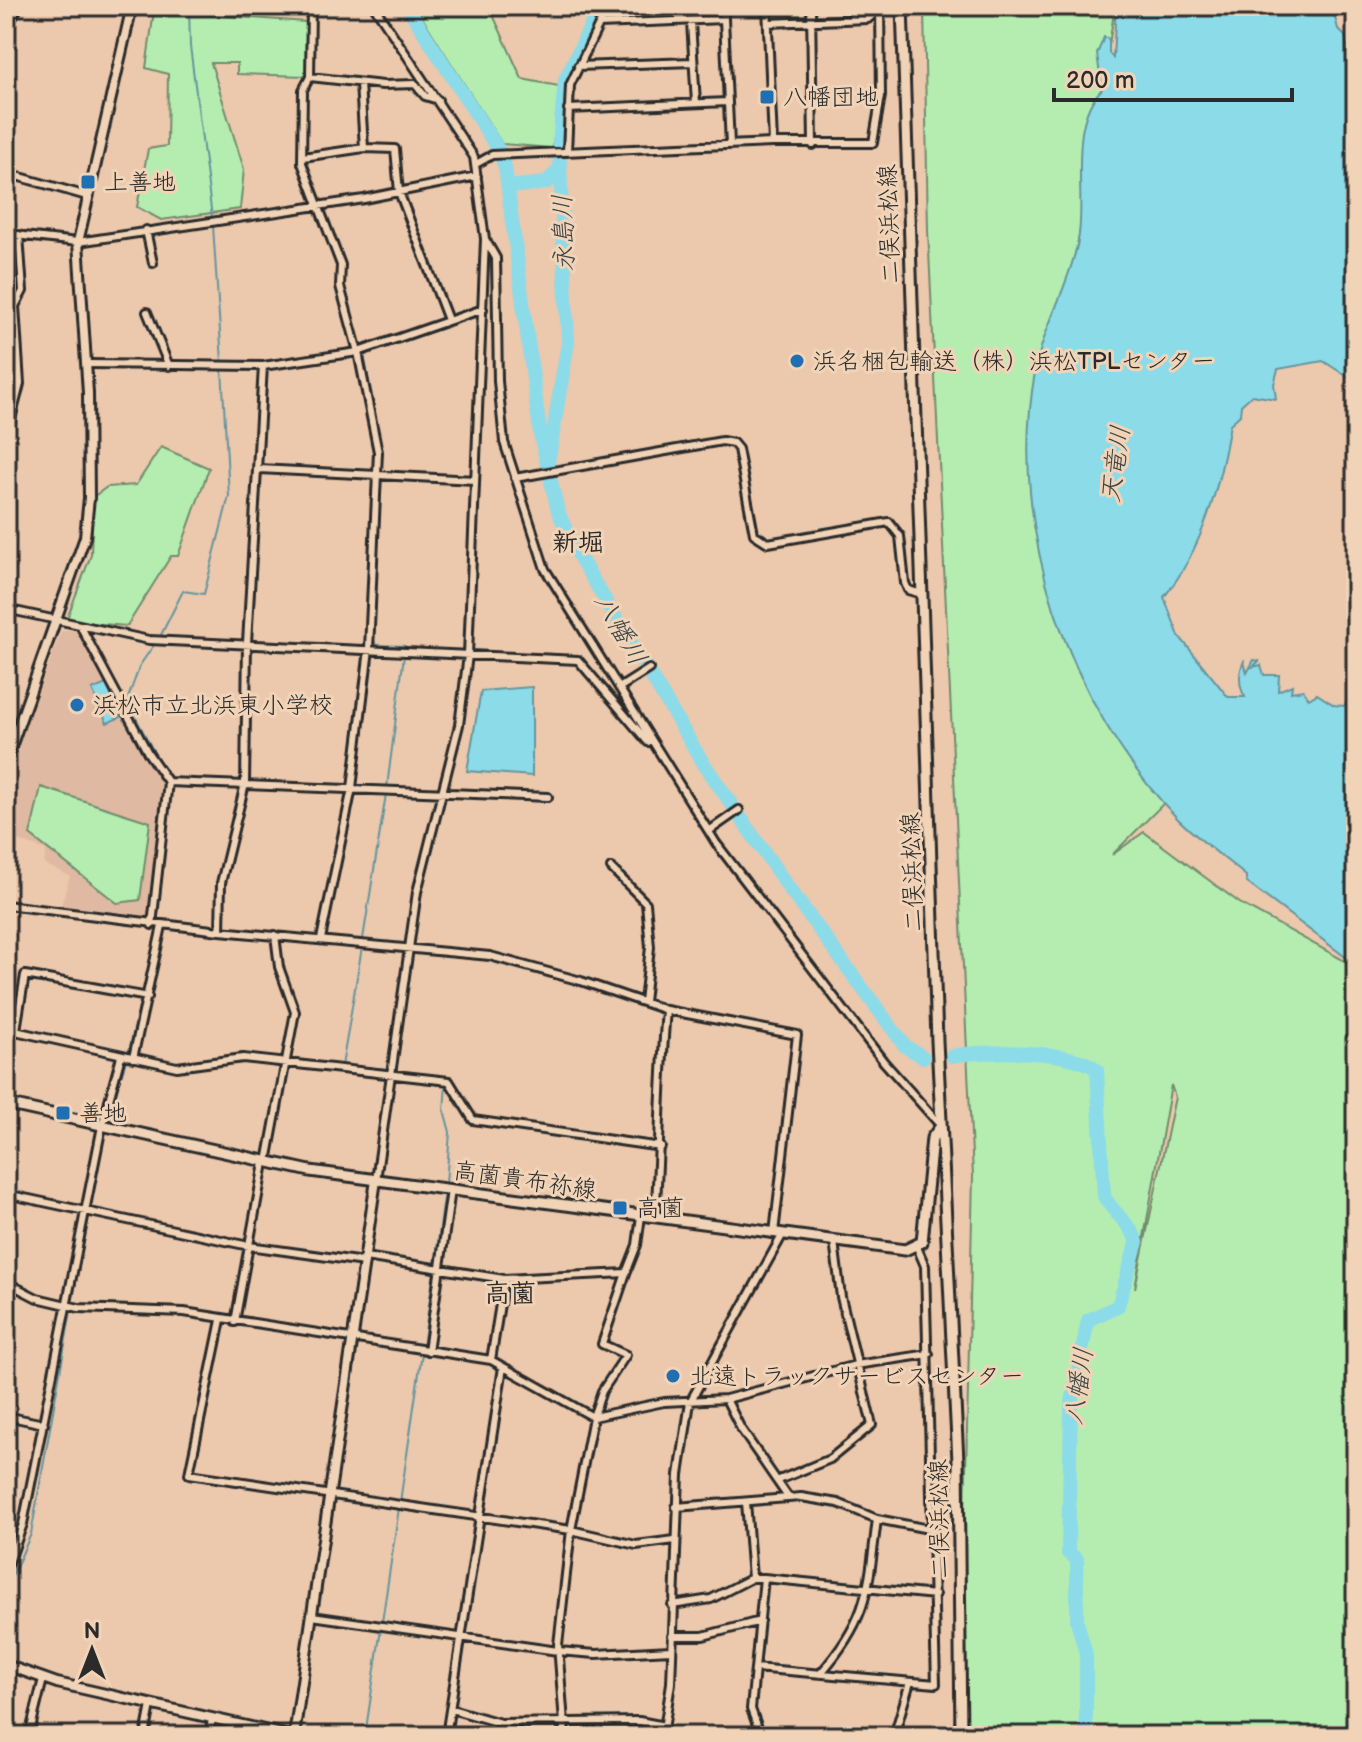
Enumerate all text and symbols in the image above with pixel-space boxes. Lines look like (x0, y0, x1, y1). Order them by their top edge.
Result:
scale bar (1054, 52, 1292, 102)
text: 200 m (1066, 66, 1135, 95)
place label: 八幡団地 (783, 83, 879, 112)
marker: 八幡団地 (758, 88, 776, 106)
street label: 二俣浜松線 (873, 164, 906, 284)
place label: 上善地 (104, 168, 176, 197)
marker: 上善地 (79, 173, 97, 191)
water label: 永島川 (548, 193, 581, 272)
place label: 浜名梱包輸送（株）浜松TPLセンター (813, 347, 1215, 376)
marker: 浜名梱包輸送（株）浜松TPLセンター (788, 352, 806, 370)
water label: 天竜川 (1096, 423, 1137, 505)
district label: 新堀 (552, 528, 604, 559)
water label: 八幡川 (587, 588, 653, 671)
place label: 浜松市立北浜東小学校 (93, 691, 333, 720)
marker: 浜松市立北浜東小学校 (68, 696, 86, 714)
street label: 二俣浜松線 (896, 812, 929, 932)
place label: 善地 (79, 1099, 127, 1128)
marker: 善地 (54, 1104, 72, 1122)
street label: 高薗貴布祢線 (452, 1156, 598, 1205)
place label: 高薗 (636, 1194, 684, 1223)
marker: 高薗 (611, 1199, 629, 1217)
district label: 高薗 (484, 1279, 536, 1310)
water label: 八幡川 (1059, 1345, 1100, 1427)
place label: 北遠トラックサービスセンター (689, 1362, 1024, 1391)
marker: 北遠トラックサービスセンター (664, 1367, 682, 1385)
street label: 二俣浜松線 (924, 1459, 955, 1579)
north arrow (52, 1610, 132, 1690)
text: N (84, 1618, 100, 1645)

